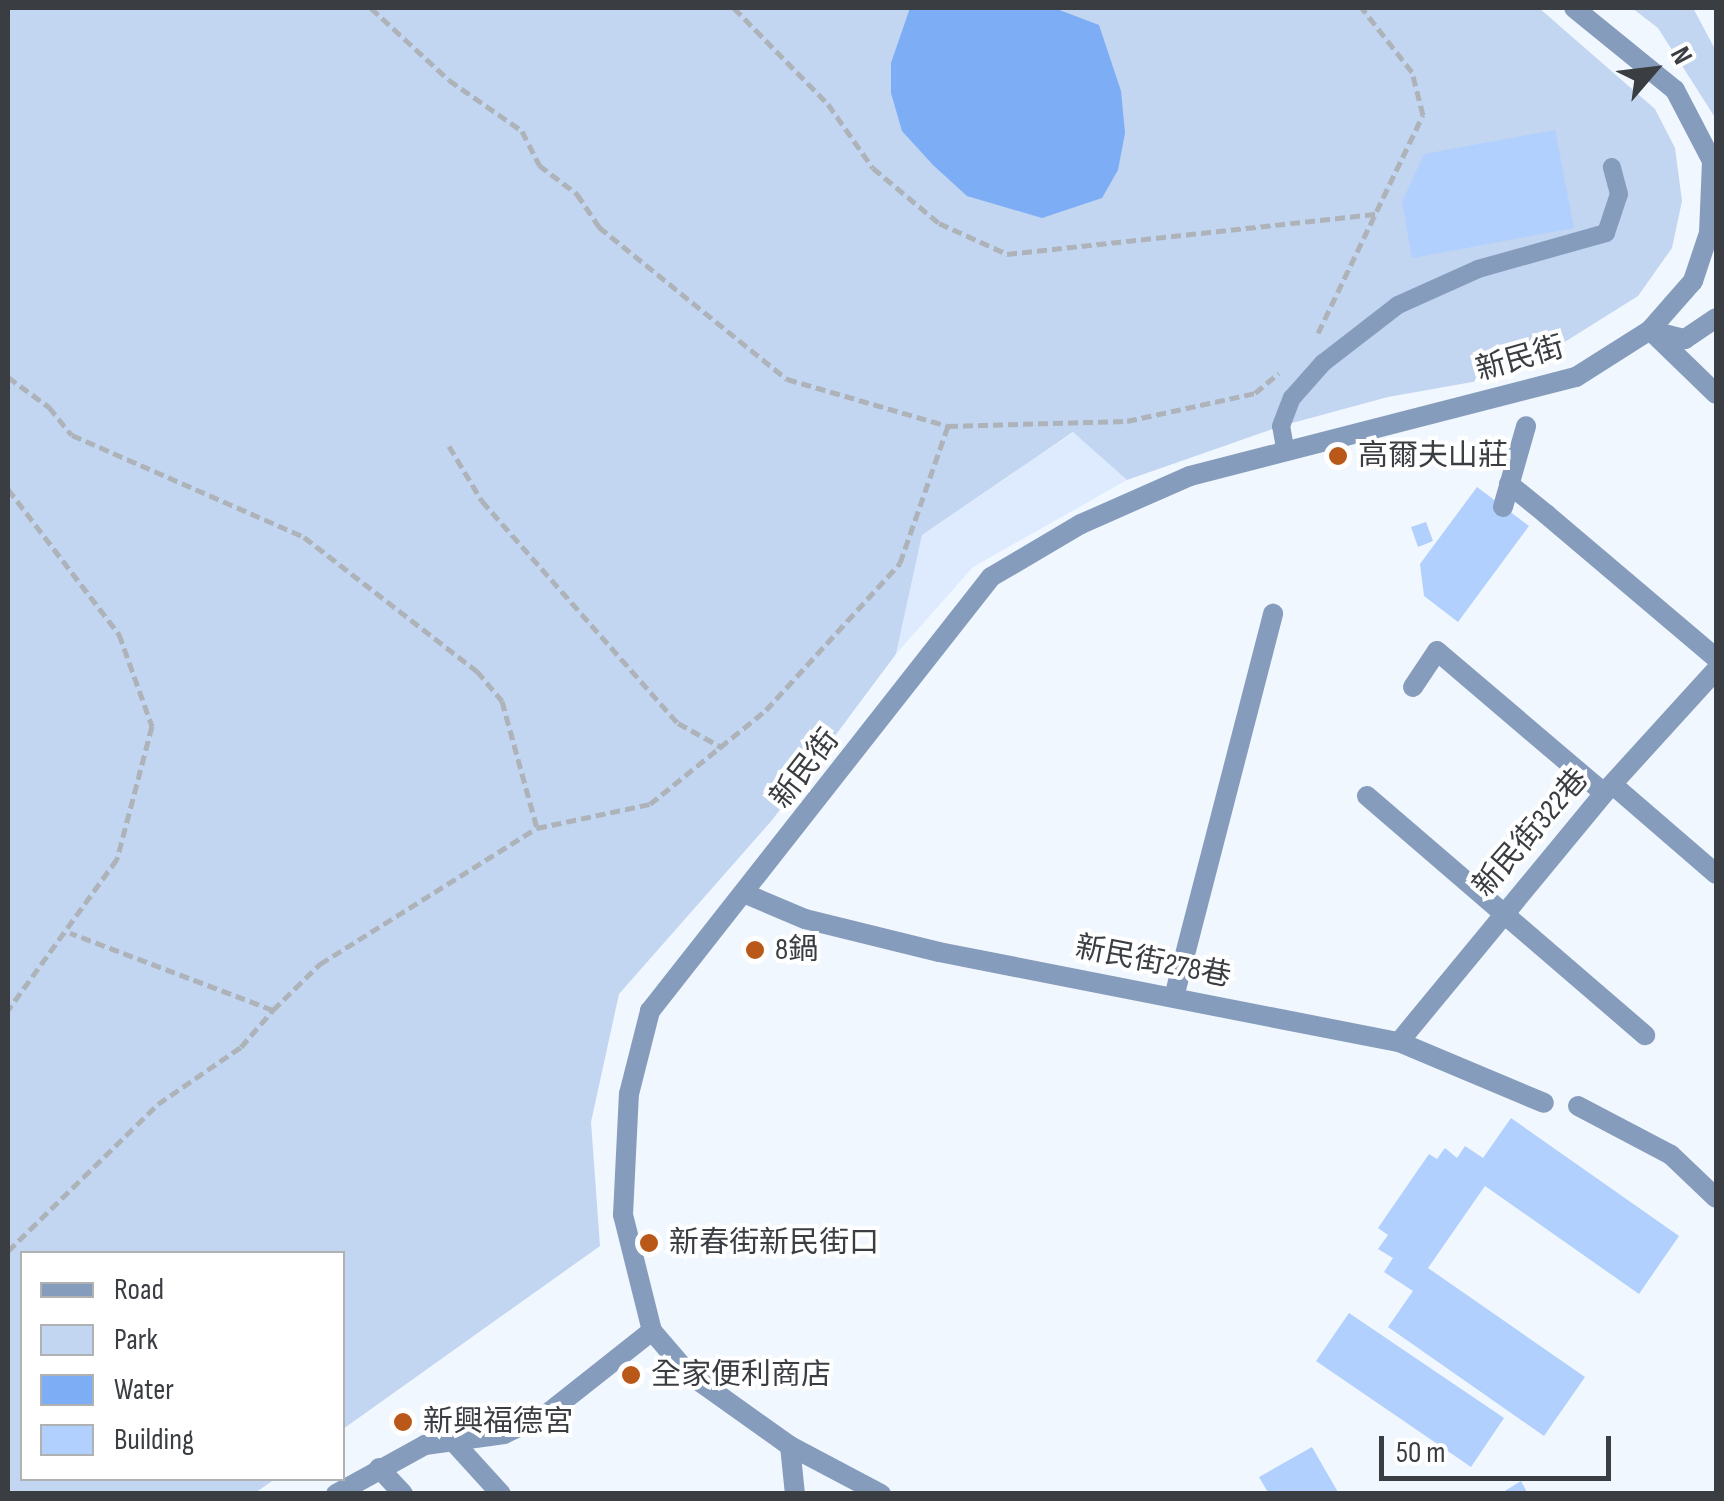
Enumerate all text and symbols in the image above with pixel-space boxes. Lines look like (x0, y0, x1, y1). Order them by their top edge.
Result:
north arrow (1604, 20, 1704, 120)
text: N (1663, 41, 1699, 70)
street label: 新民街 (1472, 329, 1568, 389)
place label: 高爾夫山莊 (1358, 438, 1508, 474)
marker: 高爾夫山莊 (1327, 445, 1349, 467)
street label: 新民街 (763, 722, 847, 816)
street label: 新民街322巷 (1466, 762, 1596, 904)
street label: 新民街278巷 (1072, 929, 1234, 995)
place label: 8鍋 (775, 932, 818, 968)
marker: 8鍋 (744, 939, 766, 961)
place label: 新春街新民街口 (669, 1225, 879, 1261)
marker: 新春街新民街口 (638, 1232, 660, 1254)
legend (20, 1251, 345, 1481)
text: Road (114, 1272, 164, 1308)
text: Park (114, 1322, 158, 1358)
place label: 全家便利商店 (651, 1357, 831, 1393)
marker: 全家便利商店 (620, 1364, 642, 1386)
text: Water (114, 1372, 174, 1408)
place label: 新興福德宮 (423, 1404, 573, 1440)
marker: 新興福德宮 (392, 1411, 414, 1433)
scale bar (1384, 1416, 1616, 1478)
text: Building (114, 1422, 194, 1458)
text: 50 m (1396, 1435, 1445, 1471)

